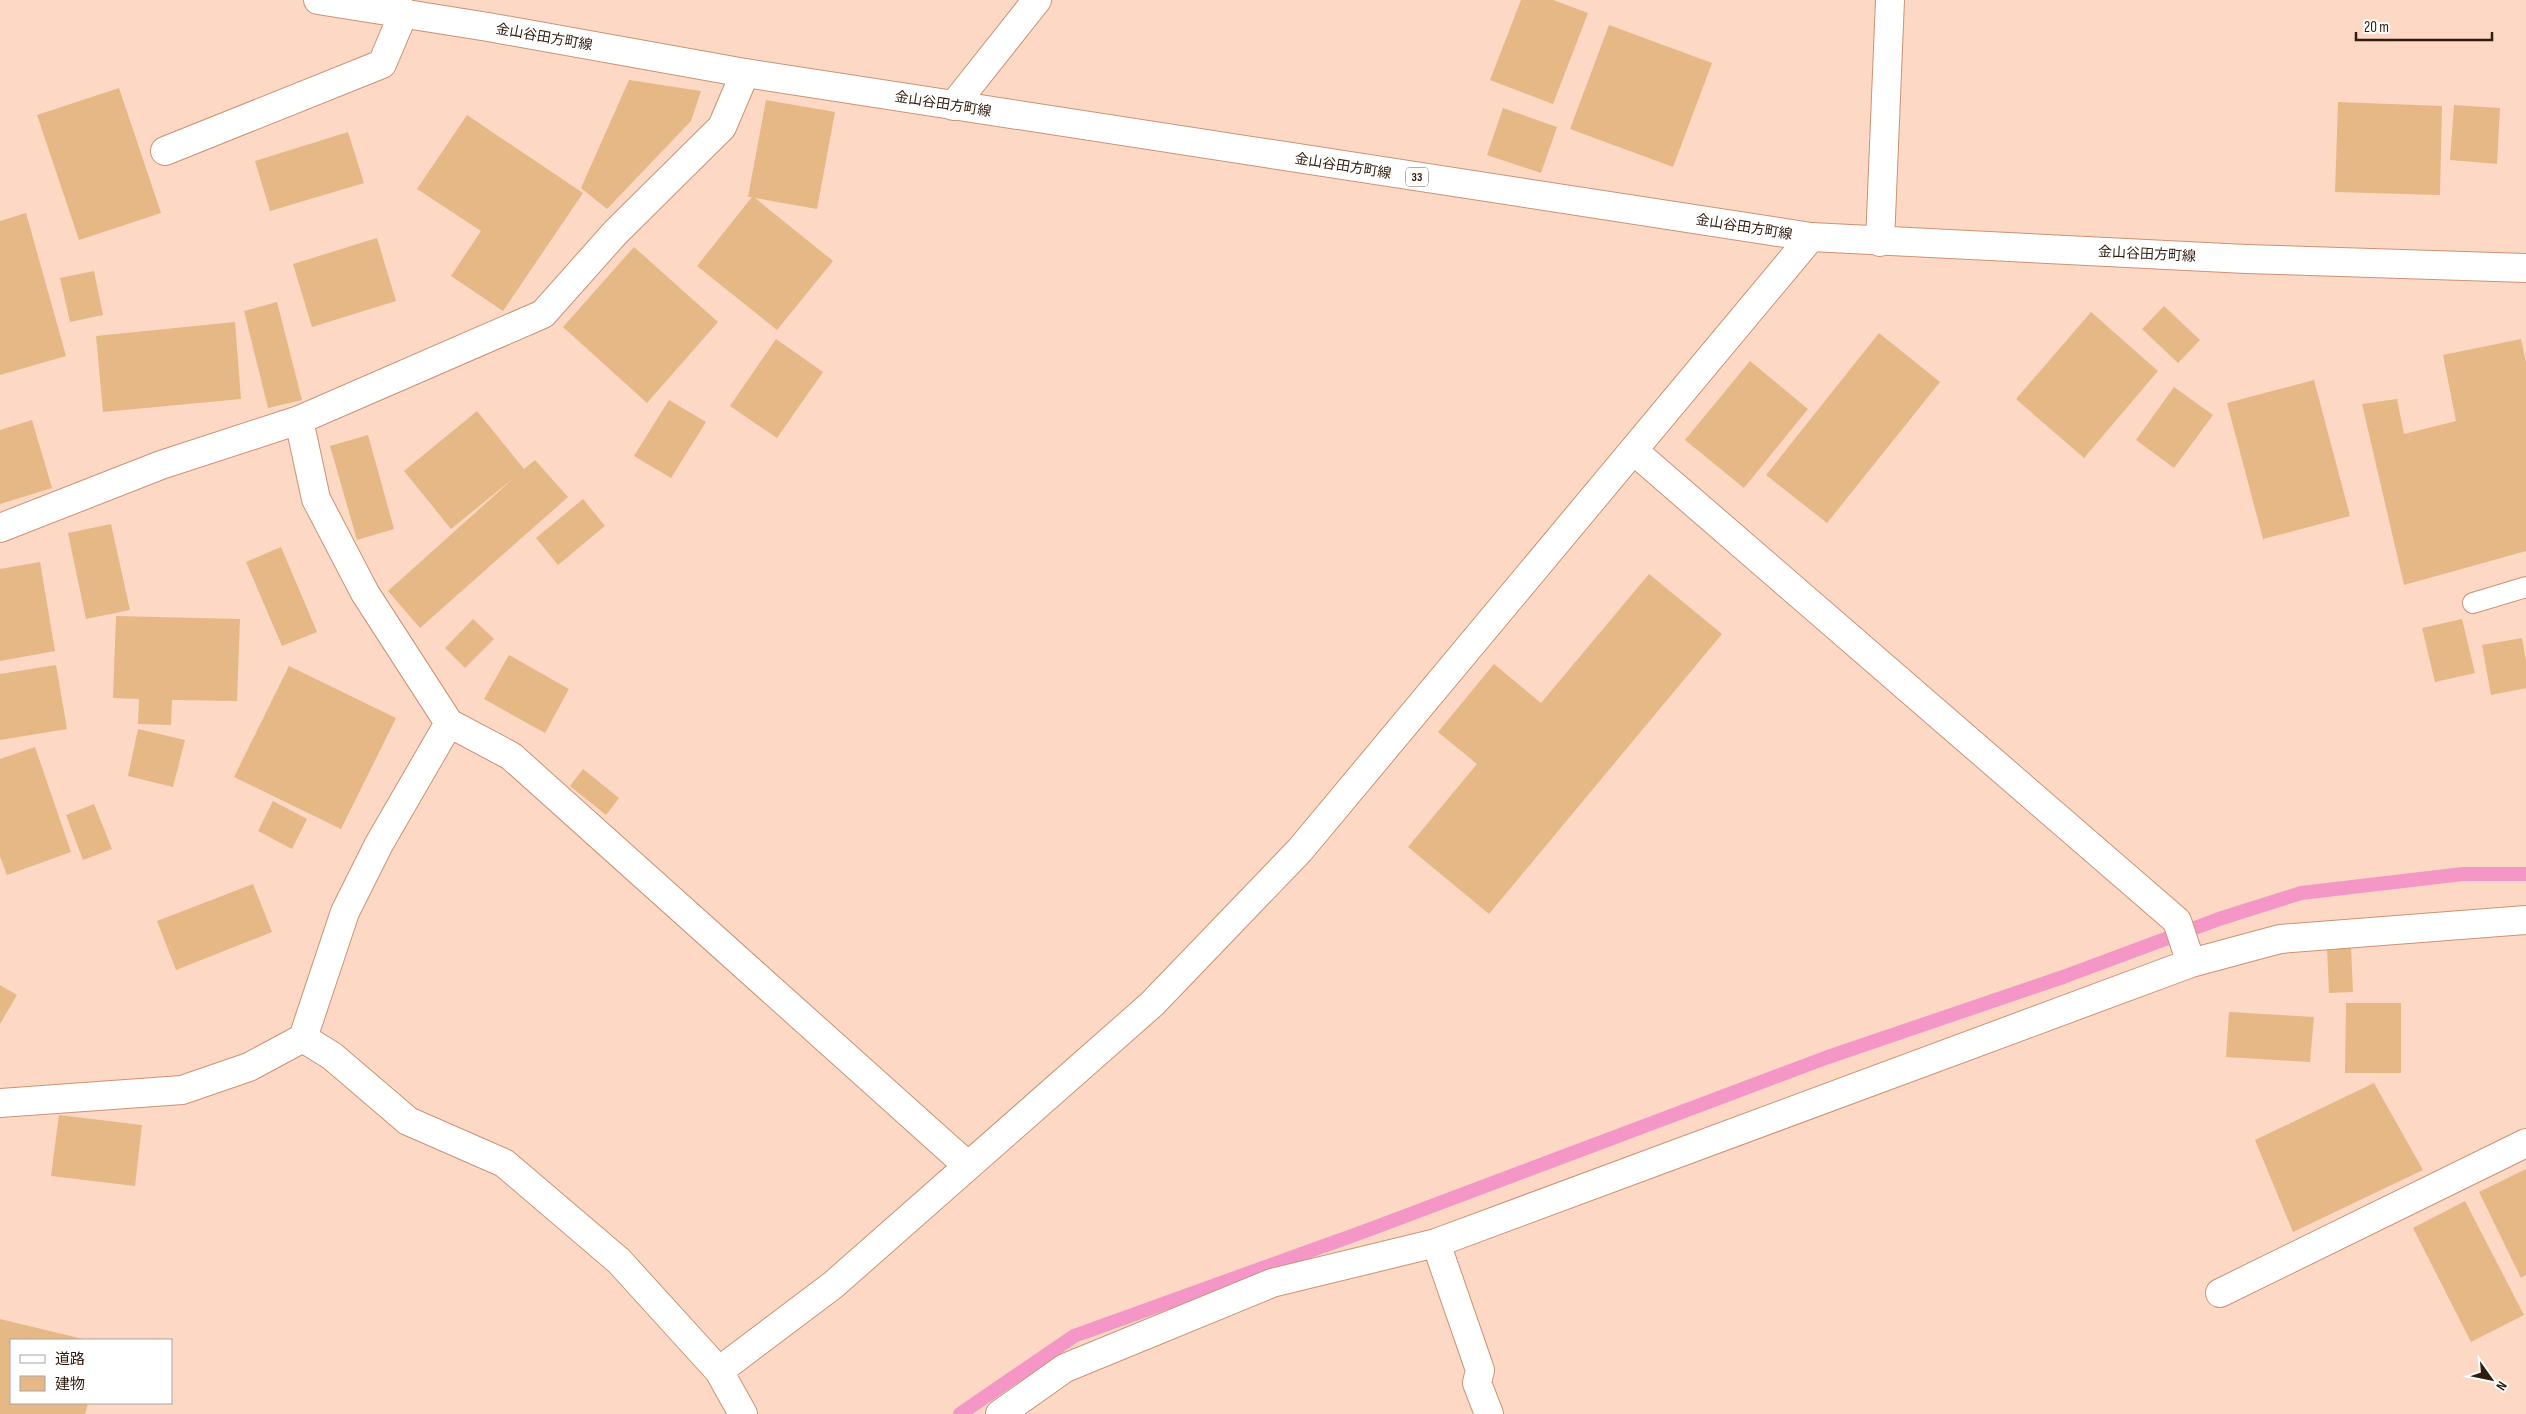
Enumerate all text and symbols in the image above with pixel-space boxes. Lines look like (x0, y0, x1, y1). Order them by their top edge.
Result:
scale bar (2356, 10, 2492, 42)
text: 20 m (2364, 18, 2389, 37)
street label: 金山谷田方町線 (494, 20, 594, 54)
street label: 金山谷田方町線 (893, 88, 993, 120)
street label: 金山谷田方町線 (1293, 150, 1393, 182)
road number: 33 (1406, 168, 1428, 186)
street label: 金山谷田方町線 (1694, 211, 1794, 243)
street label: 金山谷田方町線 (2098, 243, 2196, 265)
legend (10, 1339, 172, 1404)
text: 道路 (55, 1350, 85, 1369)
north arrow (2466, 1354, 2516, 1404)
text: 建物 (55, 1375, 85, 1394)
text: N (2492, 1378, 2511, 1394)

